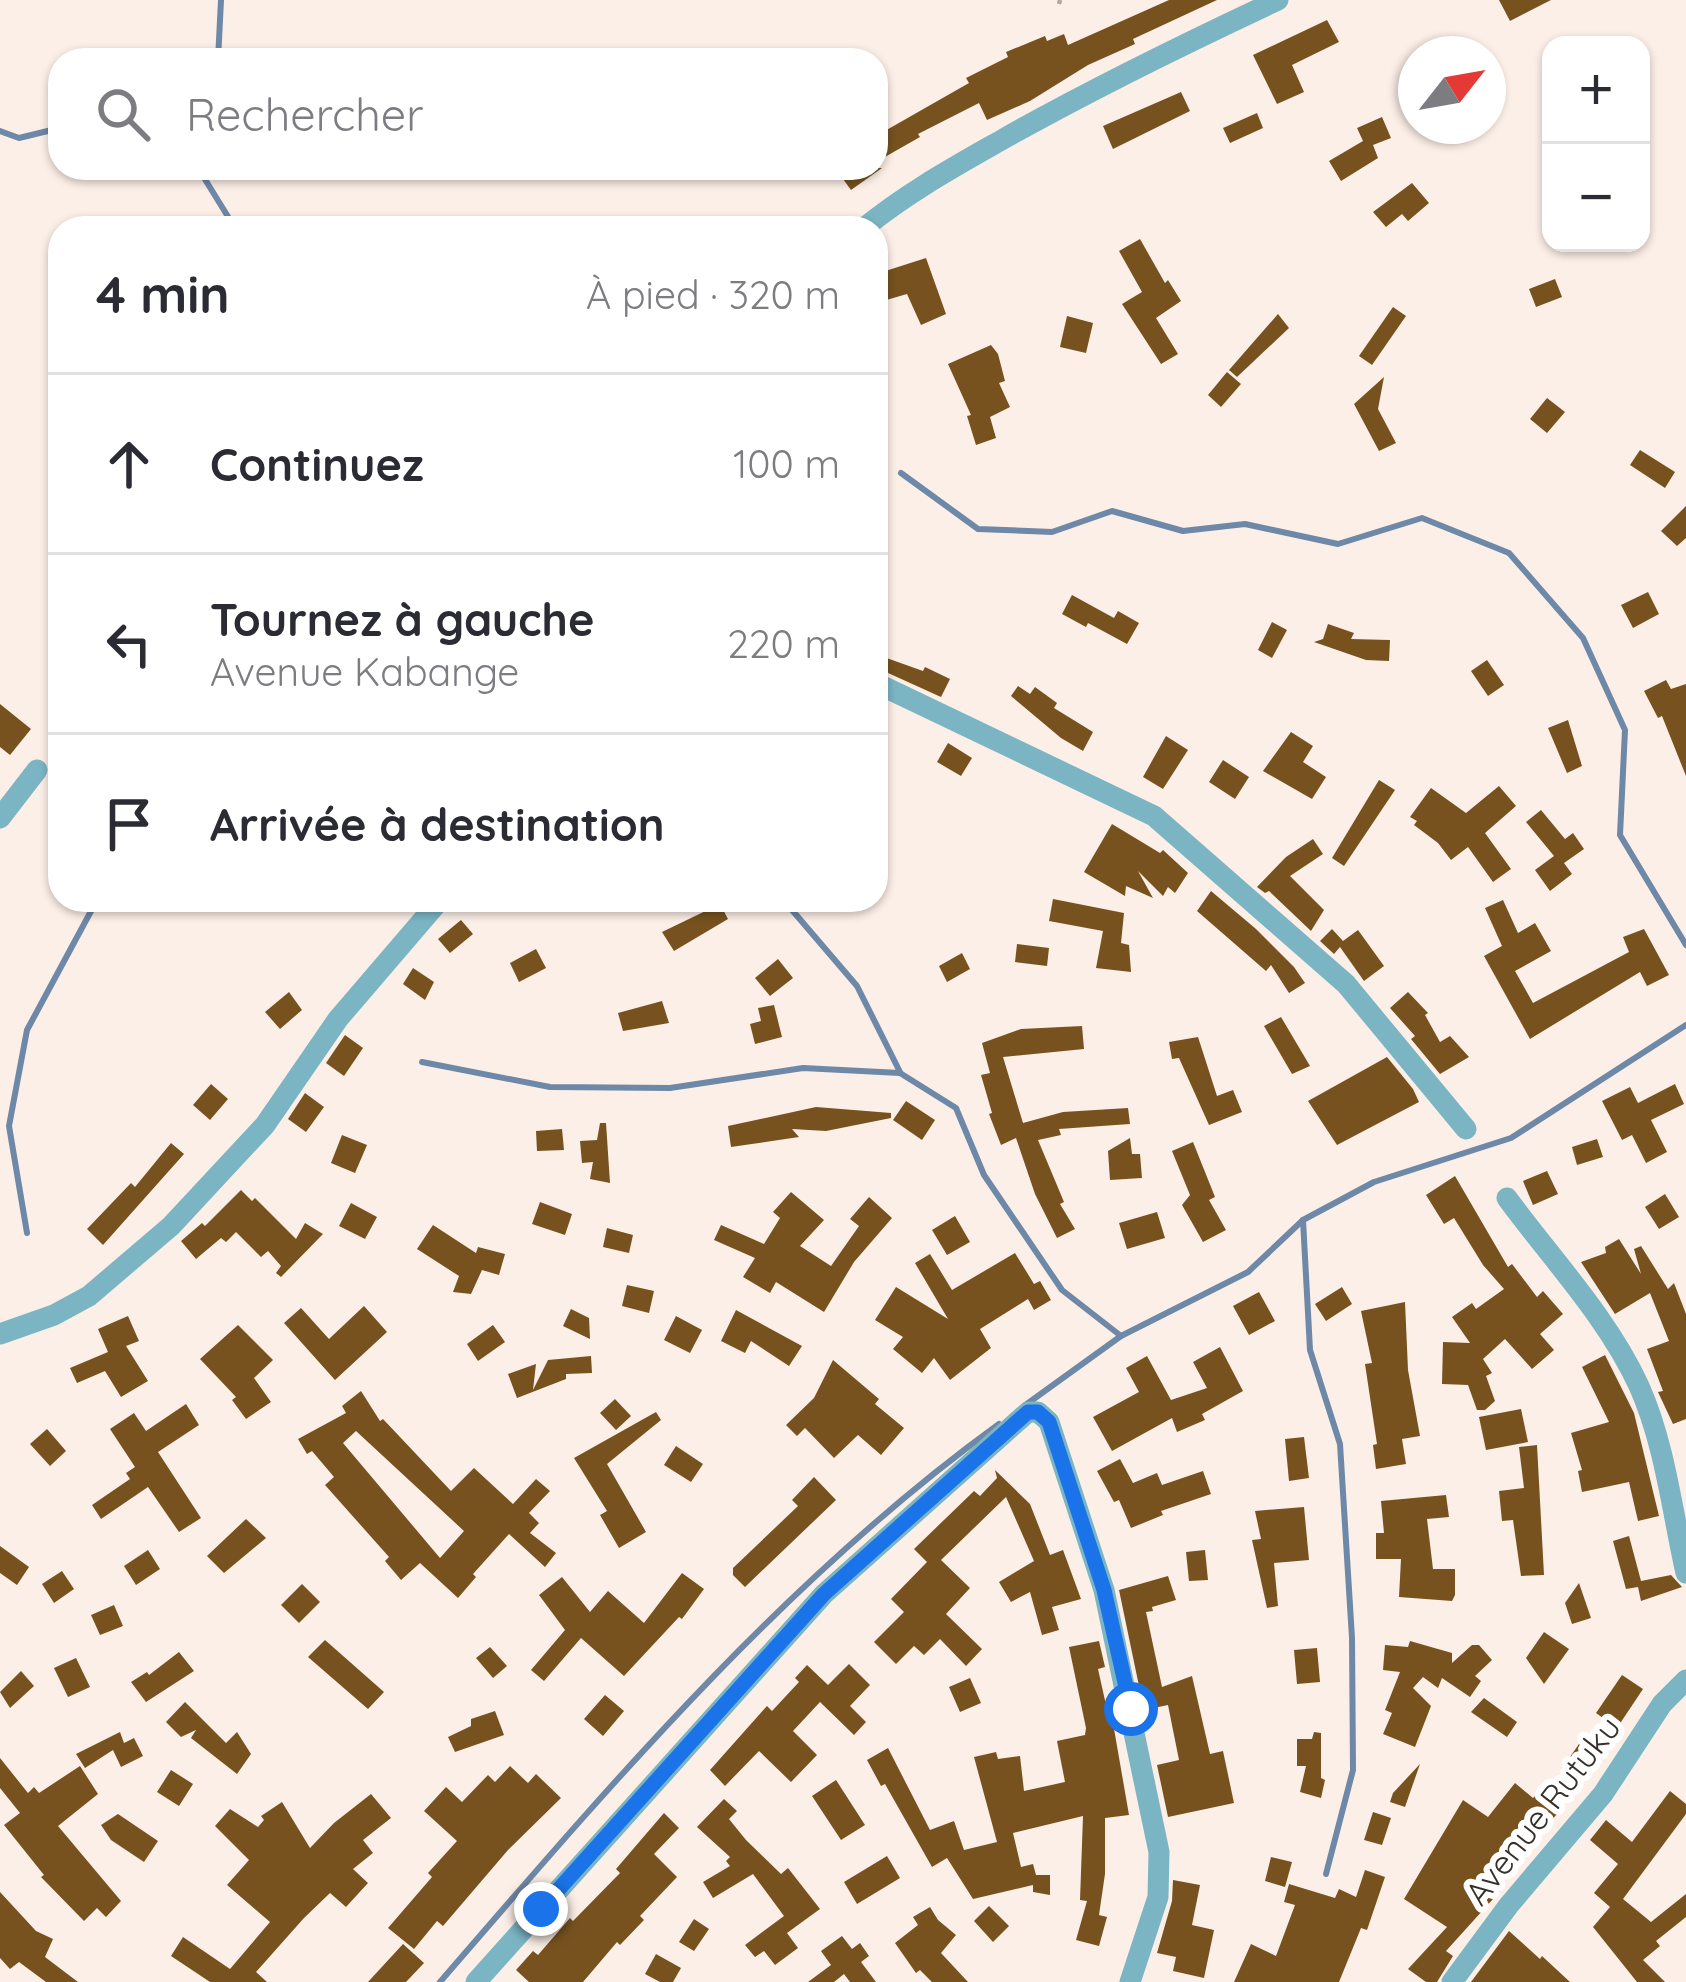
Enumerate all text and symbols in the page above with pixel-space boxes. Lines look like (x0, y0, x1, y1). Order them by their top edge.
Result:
north arrow (1398, 36, 1506, 144)
map controls (1542, 36, 1650, 252)
button: + (1542, 36, 1650, 144)
search box (48, 48, 888, 180)
icon: search (90, 81, 156, 147)
text: Rechercher (186, 86, 424, 142)
button: − (1542, 144, 1650, 252)
text: 4 min (96, 262, 230, 326)
text: À pied · 320 m (586, 270, 840, 319)
icon: ahead (96, 431, 162, 497)
text: Continuez (210, 436, 424, 492)
text: 100 m (733, 439, 840, 488)
text: Tournez à gauche (210, 591, 594, 647)
icon: left (96, 611, 162, 677)
text: 220 m (727, 619, 840, 668)
text: Avenue Kabange (210, 647, 519, 696)
icon: arrive (96, 791, 162, 857)
text: Arrivée à destination (210, 796, 665, 852)
route start (1104, 1682, 1158, 1736)
street label: Avenue Rutuku (1455, 1707, 1629, 1913)
route end (514, 1882, 568, 1936)

